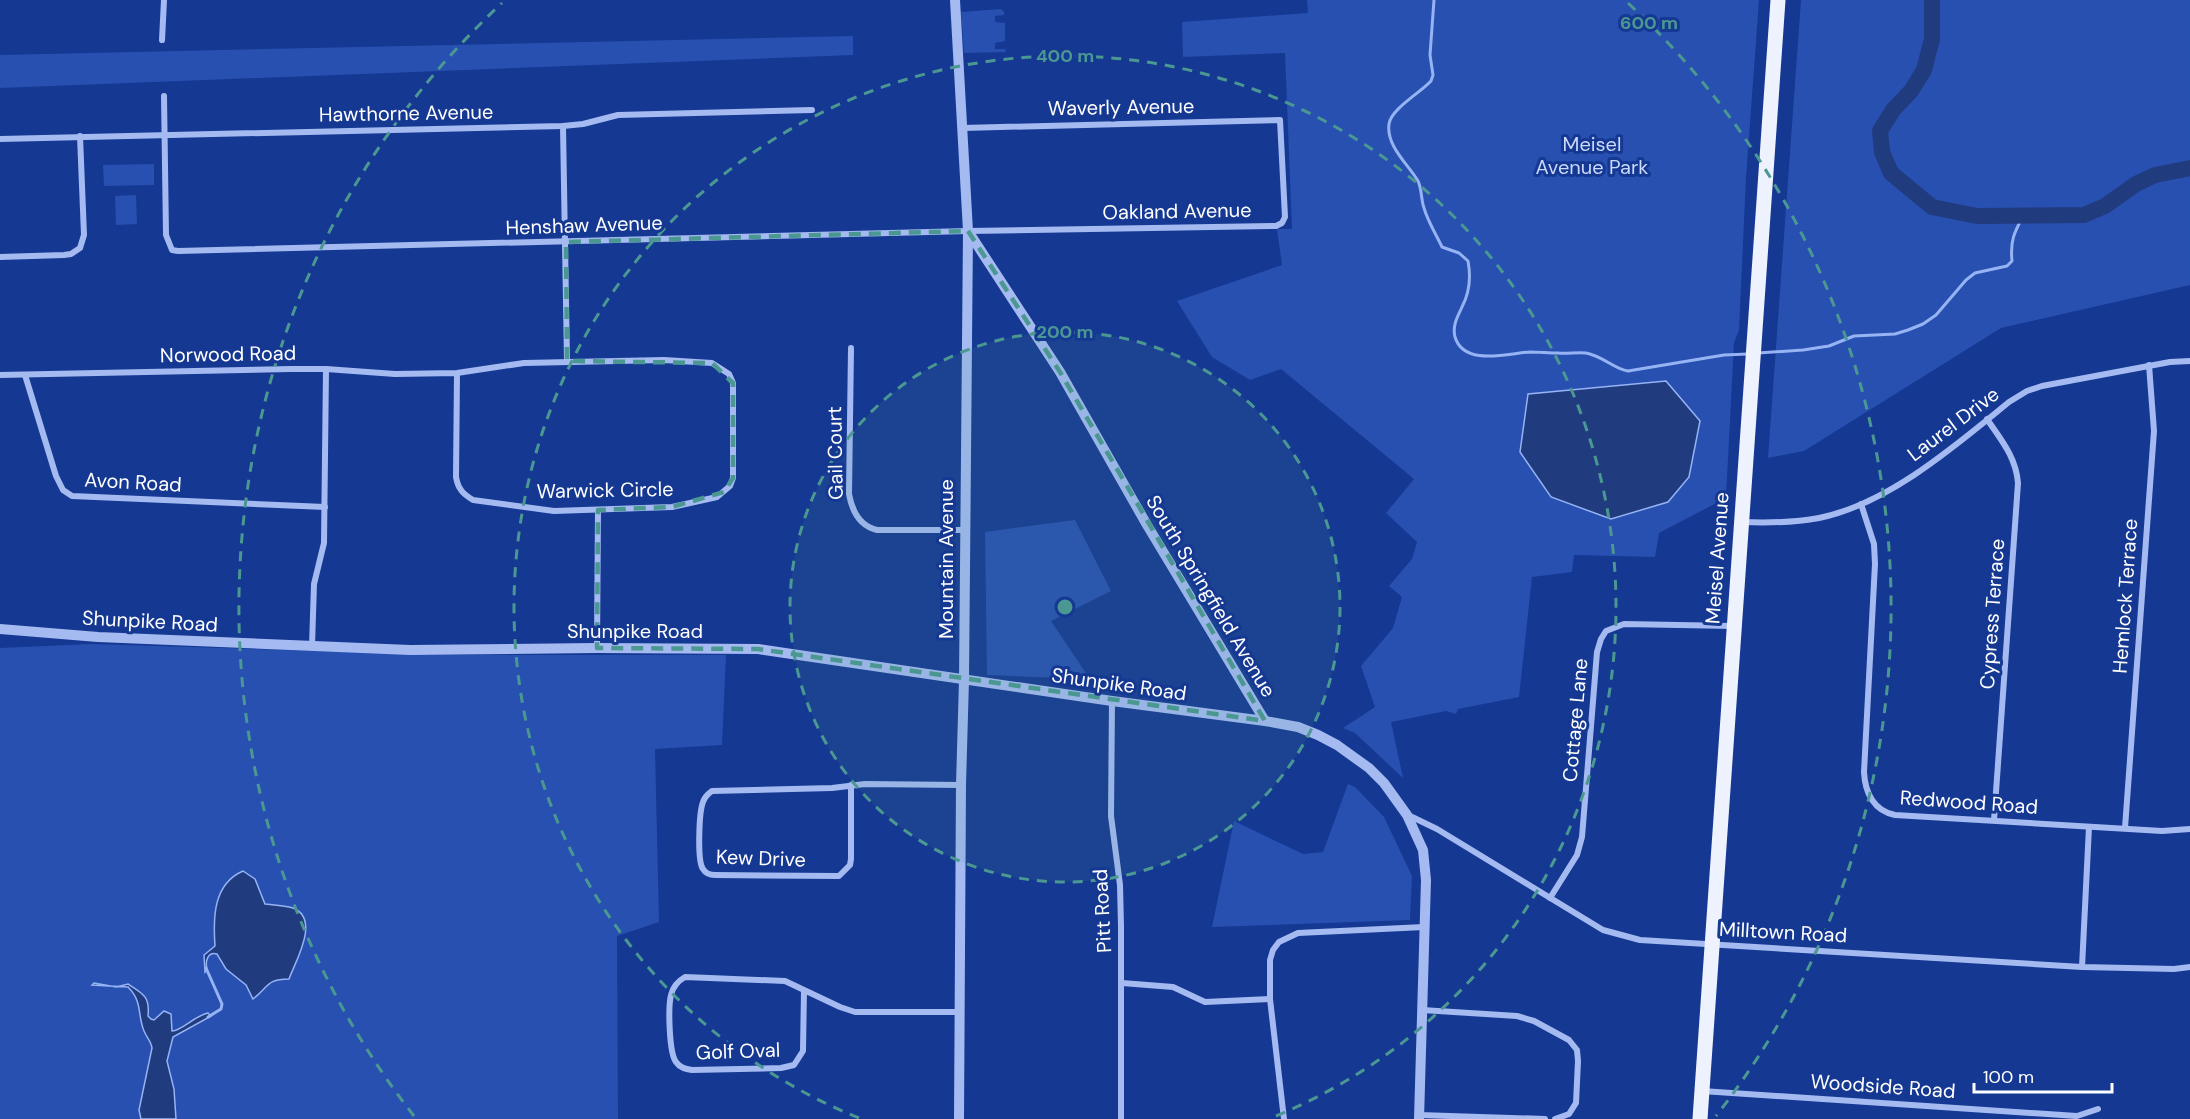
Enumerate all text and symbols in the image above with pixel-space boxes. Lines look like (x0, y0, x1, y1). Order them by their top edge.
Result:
text: 600 m (1620, 11, 1678, 35)
text: 400 m (1036, 44, 1094, 68)
street label: Waverly Avenue (1048, 93, 1194, 121)
street label: Hawthorne Avenue (319, 98, 493, 128)
park label: Meisel Avenue Park (1536, 131, 1648, 180)
street label: Oakland Avenue (1102, 197, 1252, 225)
street label: Henshaw Avenue (505, 209, 663, 241)
text: 200 m (1037, 320, 1093, 344)
street label: Norwood Road (160, 340, 296, 368)
street label: Laurel Drive (1902, 381, 2004, 467)
street label: Gail Court (821, 406, 849, 500)
street label: Avon Road (84, 466, 182, 498)
street label: Warwick Circle (536, 476, 674, 504)
street label: Mountain Avenue (933, 479, 959, 639)
street label: South Springfield Avenue (1140, 490, 1282, 702)
street label: Meisel Avenue (1699, 491, 1735, 625)
street label: Hemlock Terrace (2107, 518, 2143, 674)
street label: Cypress Terrace (1974, 538, 2010, 690)
centre of rings (1055, 597, 1075, 617)
street label: Shunpike Road (81, 604, 219, 638)
street label: Shunpike Road (567, 618, 703, 644)
street label: Cottage Lane (1557, 657, 1593, 783)
street label: Shunpike Road (1050, 662, 1188, 706)
street label: Redwood Road (1899, 784, 2039, 820)
street label: Kew Drive (716, 843, 806, 873)
street label: Pitt Road (1087, 868, 1117, 954)
street label: Milltown Road (1718, 916, 1848, 948)
street label: Golf Oval (695, 1037, 781, 1065)
scale bar (1974, 1056, 2112, 1094)
text: 100 m (1983, 1065, 2034, 1089)
street label: Woodside Road (1810, 1068, 1956, 1104)

